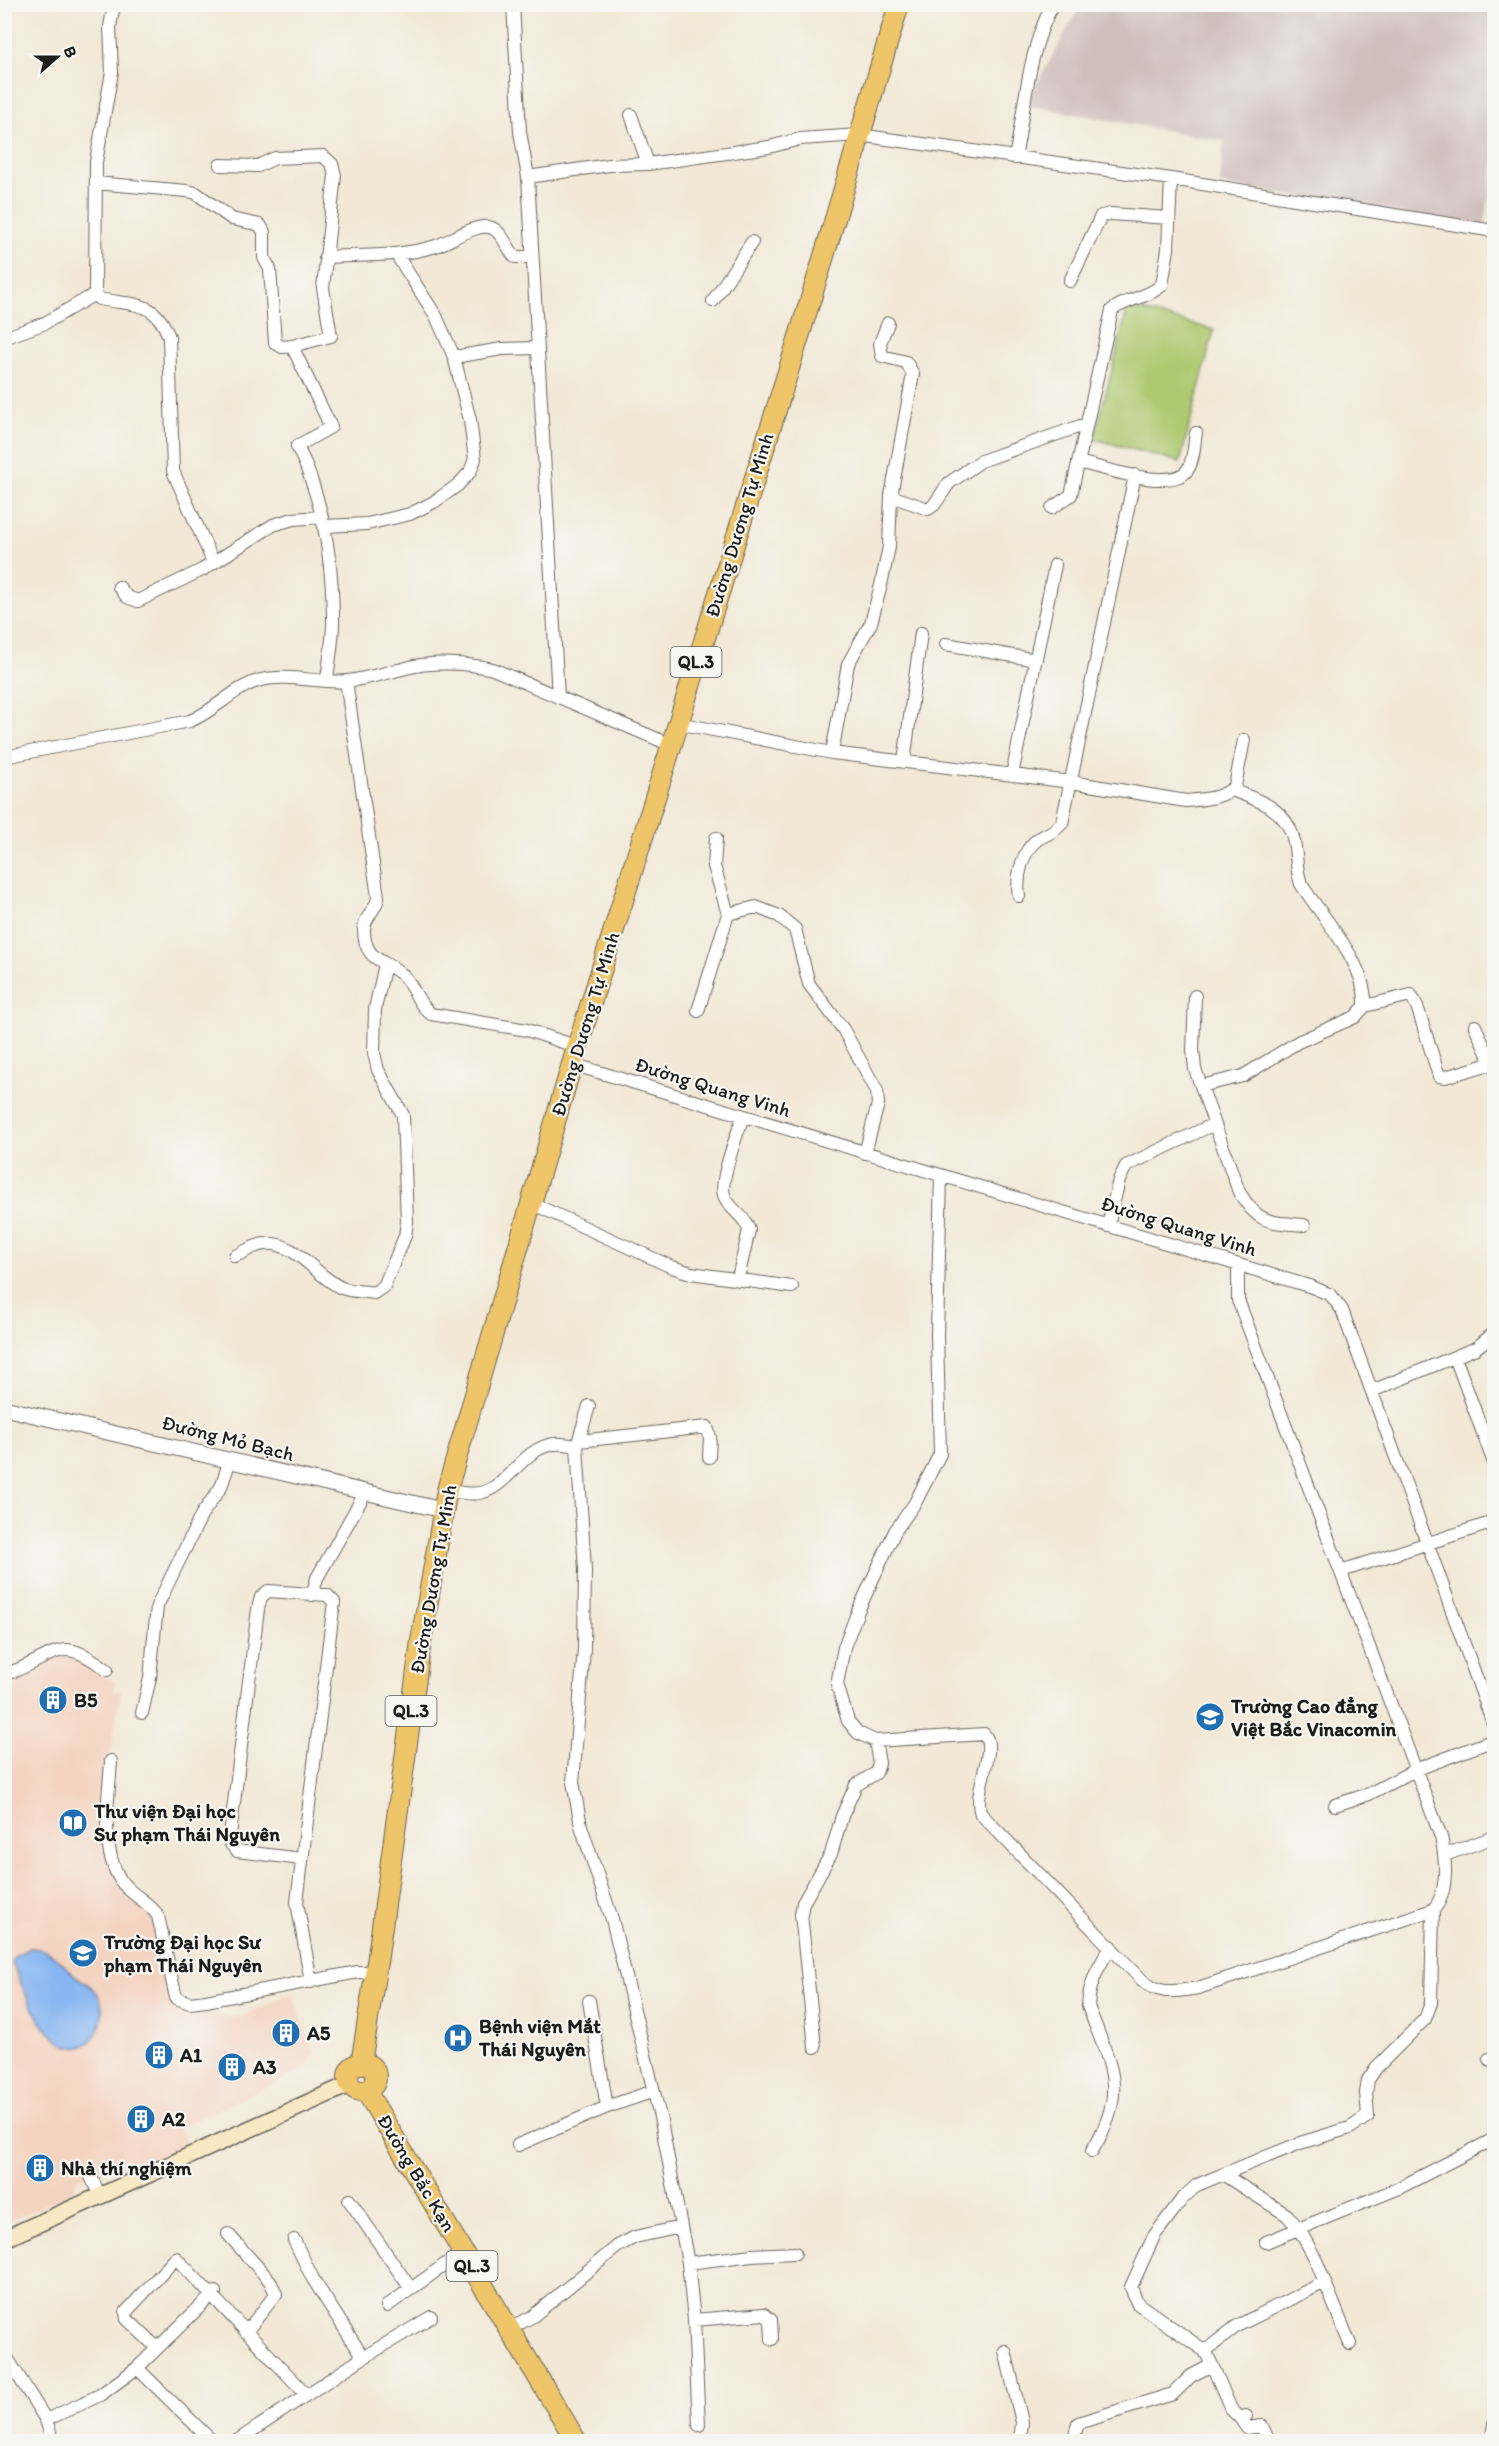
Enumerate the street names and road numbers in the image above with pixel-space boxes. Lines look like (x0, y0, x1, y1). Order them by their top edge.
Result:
street label: Đường Dương Tự Minh (700, 430, 778, 620)
road number: QL.3 (670, 647, 722, 677)
street label: Đường Dương Tự Minh (546, 929, 624, 1119)
street label: Đường Quang Vinh (632, 1052, 794, 1122)
street label: Đường Quang Vinh (1098, 1191, 1260, 1261)
street label: Đường Mỏ Bạch (160, 1410, 296, 1466)
street label: Đường Dương Tự Minh (405, 1483, 461, 1675)
road number: QL.3 (386, 1696, 436, 1726)
street label: Đường Bắc Kạn (372, 2110, 462, 2236)
road number: QL.3 (446, 2251, 498, 2281)

